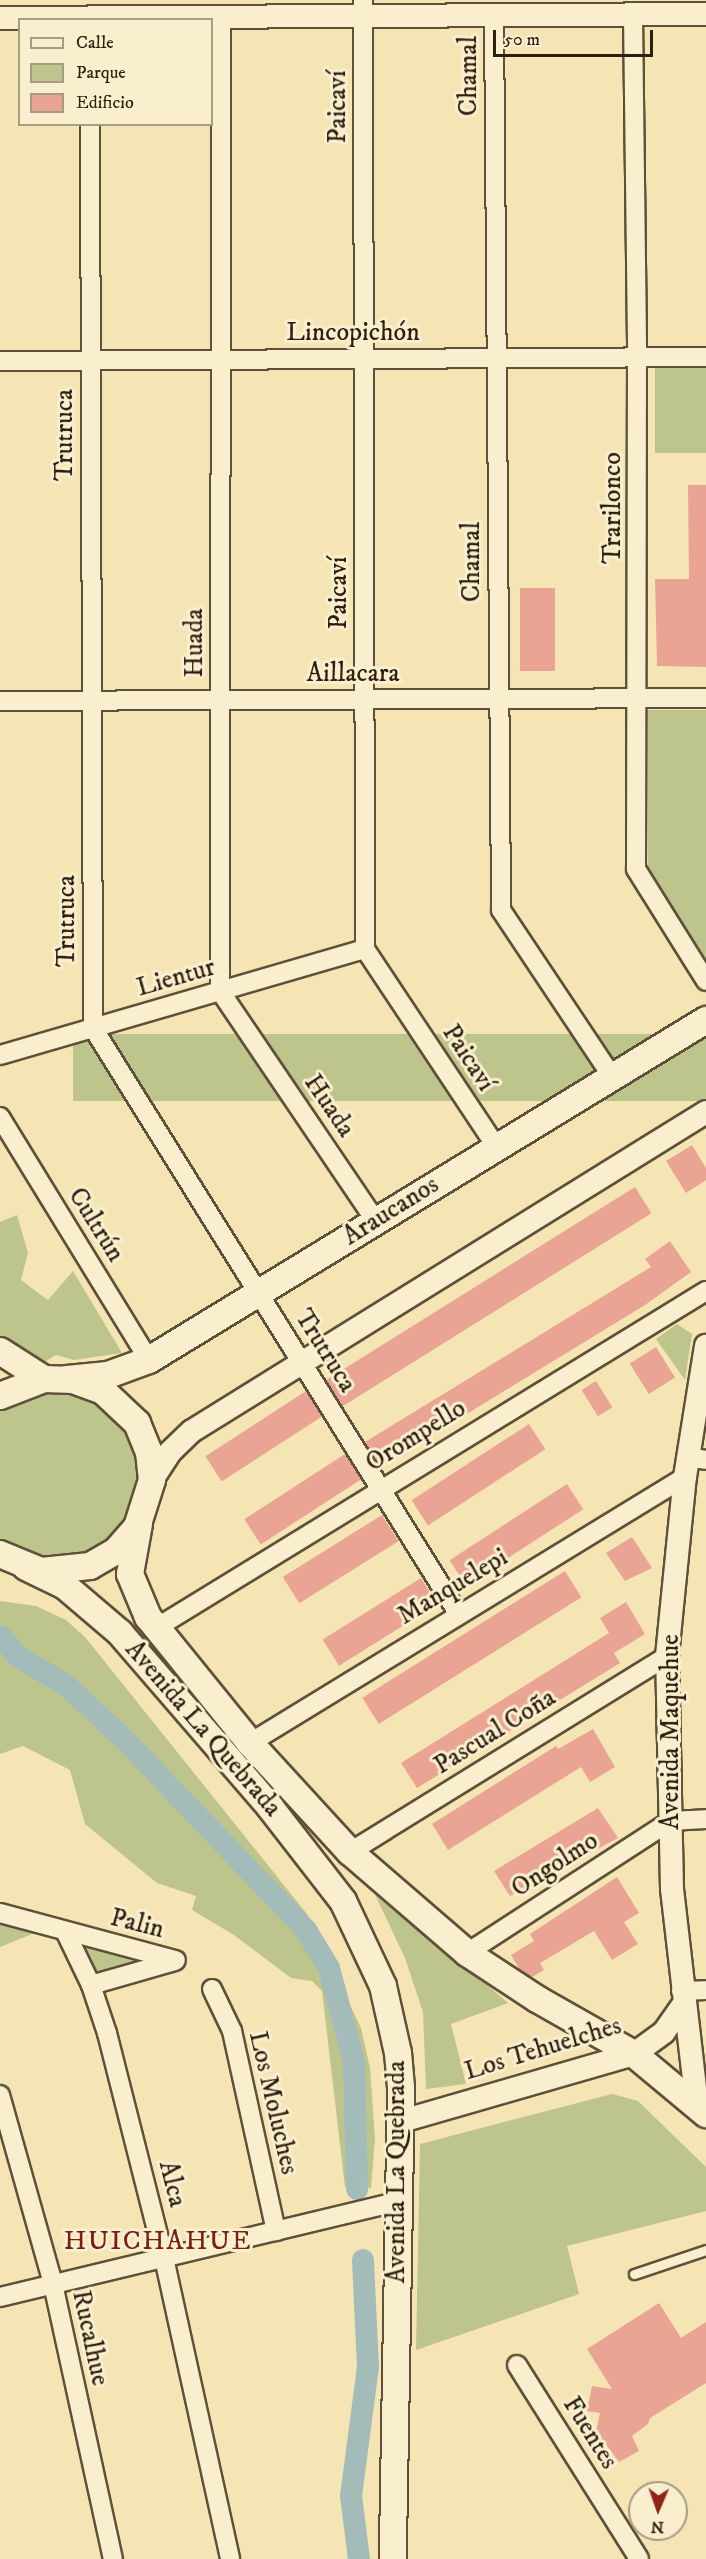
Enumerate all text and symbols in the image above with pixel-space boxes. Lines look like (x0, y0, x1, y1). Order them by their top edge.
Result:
legend (18, 18, 213, 126)
scale bar (496, 18, 656, 56)
text: 50 m (504, 29, 540, 51)
text: Calle (76, 32, 114, 54)
street label: Chamal (453, 36, 485, 116)
text: Parque (76, 62, 126, 84)
street label: Paicaví (322, 70, 354, 144)
text: Edificio (76, 92, 134, 114)
street label: Lincopichón (286, 317, 420, 349)
street label: Trutruca (49, 389, 81, 481)
street label: Trarilonco (597, 452, 629, 564)
street label: Chamal (456, 522, 488, 602)
street label: Paicaví (323, 556, 355, 630)
street label: Huada (179, 608, 211, 678)
street label: Aillacara (307, 658, 399, 690)
street label: Trutruca (51, 875, 83, 967)
street label: Lientur (133, 952, 219, 1004)
street label: Paicaví (435, 1019, 501, 1097)
street label: Huada (297, 1069, 361, 1143)
street label: Araucanos (337, 1169, 445, 1253)
street label: Cultrún (61, 1182, 131, 1268)
street label: Trutruca (287, 1304, 363, 1398)
street label: Orompello (360, 1393, 472, 1479)
street label: Manquelepi (392, 1542, 514, 1632)
street label: Avenida Maquehue (655, 1634, 687, 1830)
street label: Avenida La Quebrada (118, 1635, 288, 1823)
street label: Pascual Coña (428, 1682, 562, 1782)
street label: Ongolmo (506, 1825, 604, 1905)
street label: Palin (107, 1902, 167, 1946)
street label: Los Tehuelches (461, 2010, 625, 2088)
street label: Los Moluches (241, 2028, 305, 2178)
street label: Avenida La Quebrada (381, 2061, 413, 2283)
street label: Alca (151, 2158, 193, 2210)
district label: HUICHAHUE (64, 2226, 252, 2258)
street label: Rucalhue (65, 2287, 115, 2389)
street label: Fuentes (556, 2391, 624, 2475)
north arrow (628, 2481, 688, 2541)
text: N (651, 2517, 664, 2537)

